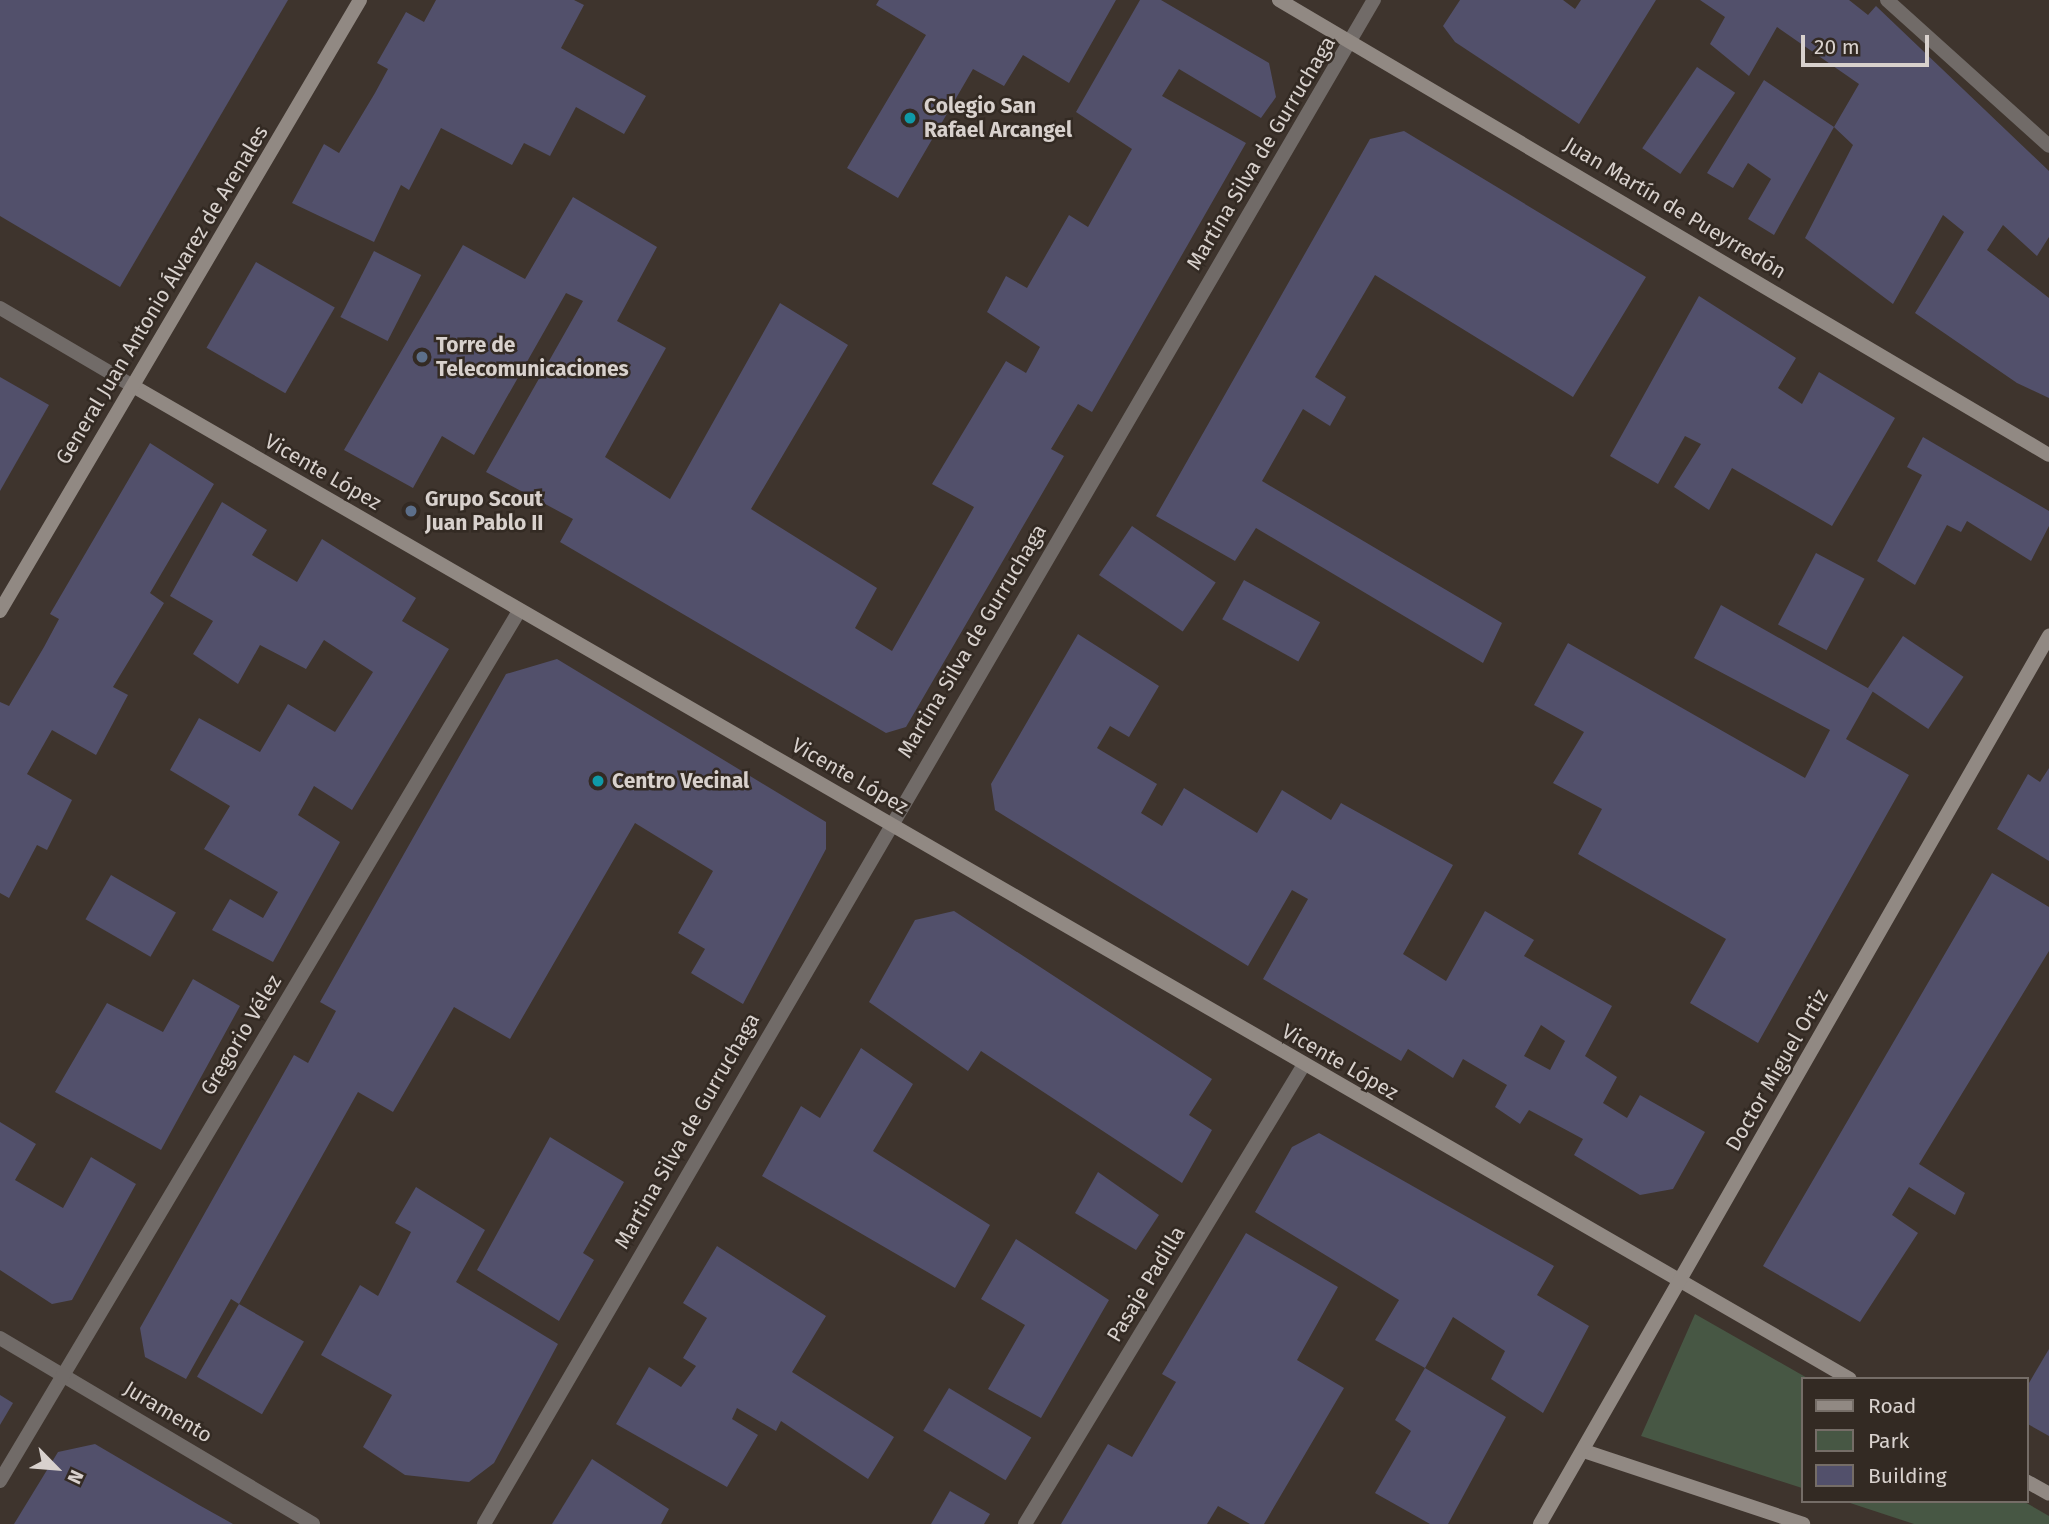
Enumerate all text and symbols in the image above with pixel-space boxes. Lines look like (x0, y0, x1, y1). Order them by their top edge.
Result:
scale bar (1804, 21, 1932, 65)
street label: Martina Silva de Gurruchaga (1181, 32, 1341, 274)
text: 20 m (1814, 34, 1860, 60)
place label: Colegio San Rafael Arcangel (924, 93, 1072, 143)
marker: Colegio San Rafael Arcangel (902, 110, 918, 126)
street label: General Juan Antonio Álvarez de Arenales (51, 121, 273, 469)
street label: Juan Martín de Pueyrredón (1559, 132, 1791, 284)
place label: Torre de Telecomunicaciones (436, 332, 629, 382)
marker: Torre de Telecomunicaciones (414, 349, 430, 365)
street label: Vicente López (260, 428, 386, 516)
place label: Grupo Scout Juan Pablo II (425, 486, 544, 536)
marker: Grupo Scout Juan Pablo II (403, 503, 419, 519)
street label: Martina Silva de Gurruchaga (892, 520, 1052, 762)
street label: Vicente López (787, 732, 913, 820)
place label: Centro Vecinal (612, 768, 749, 794)
marker: Centro Vecinal (590, 773, 606, 789)
street label: Gregorio Vélez (195, 970, 287, 1100)
street label: Doctor Miguel Ortiz (1720, 985, 1834, 1155)
street label: Martina Silva de Gurruchaga (609, 1009, 765, 1253)
street label: Vicente López (1277, 1018, 1403, 1106)
street label: Pasaje Padilla (1102, 1222, 1190, 1346)
street label: Juramento (119, 1376, 217, 1448)
legend (1800, 1377, 2028, 1503)
text: Road (1868, 1393, 1916, 1419)
text: Park (1868, 1428, 1909, 1454)
north arrow (21, 1433, 91, 1503)
text: Building (1868, 1463, 1947, 1489)
text: N (62, 1467, 89, 1488)

